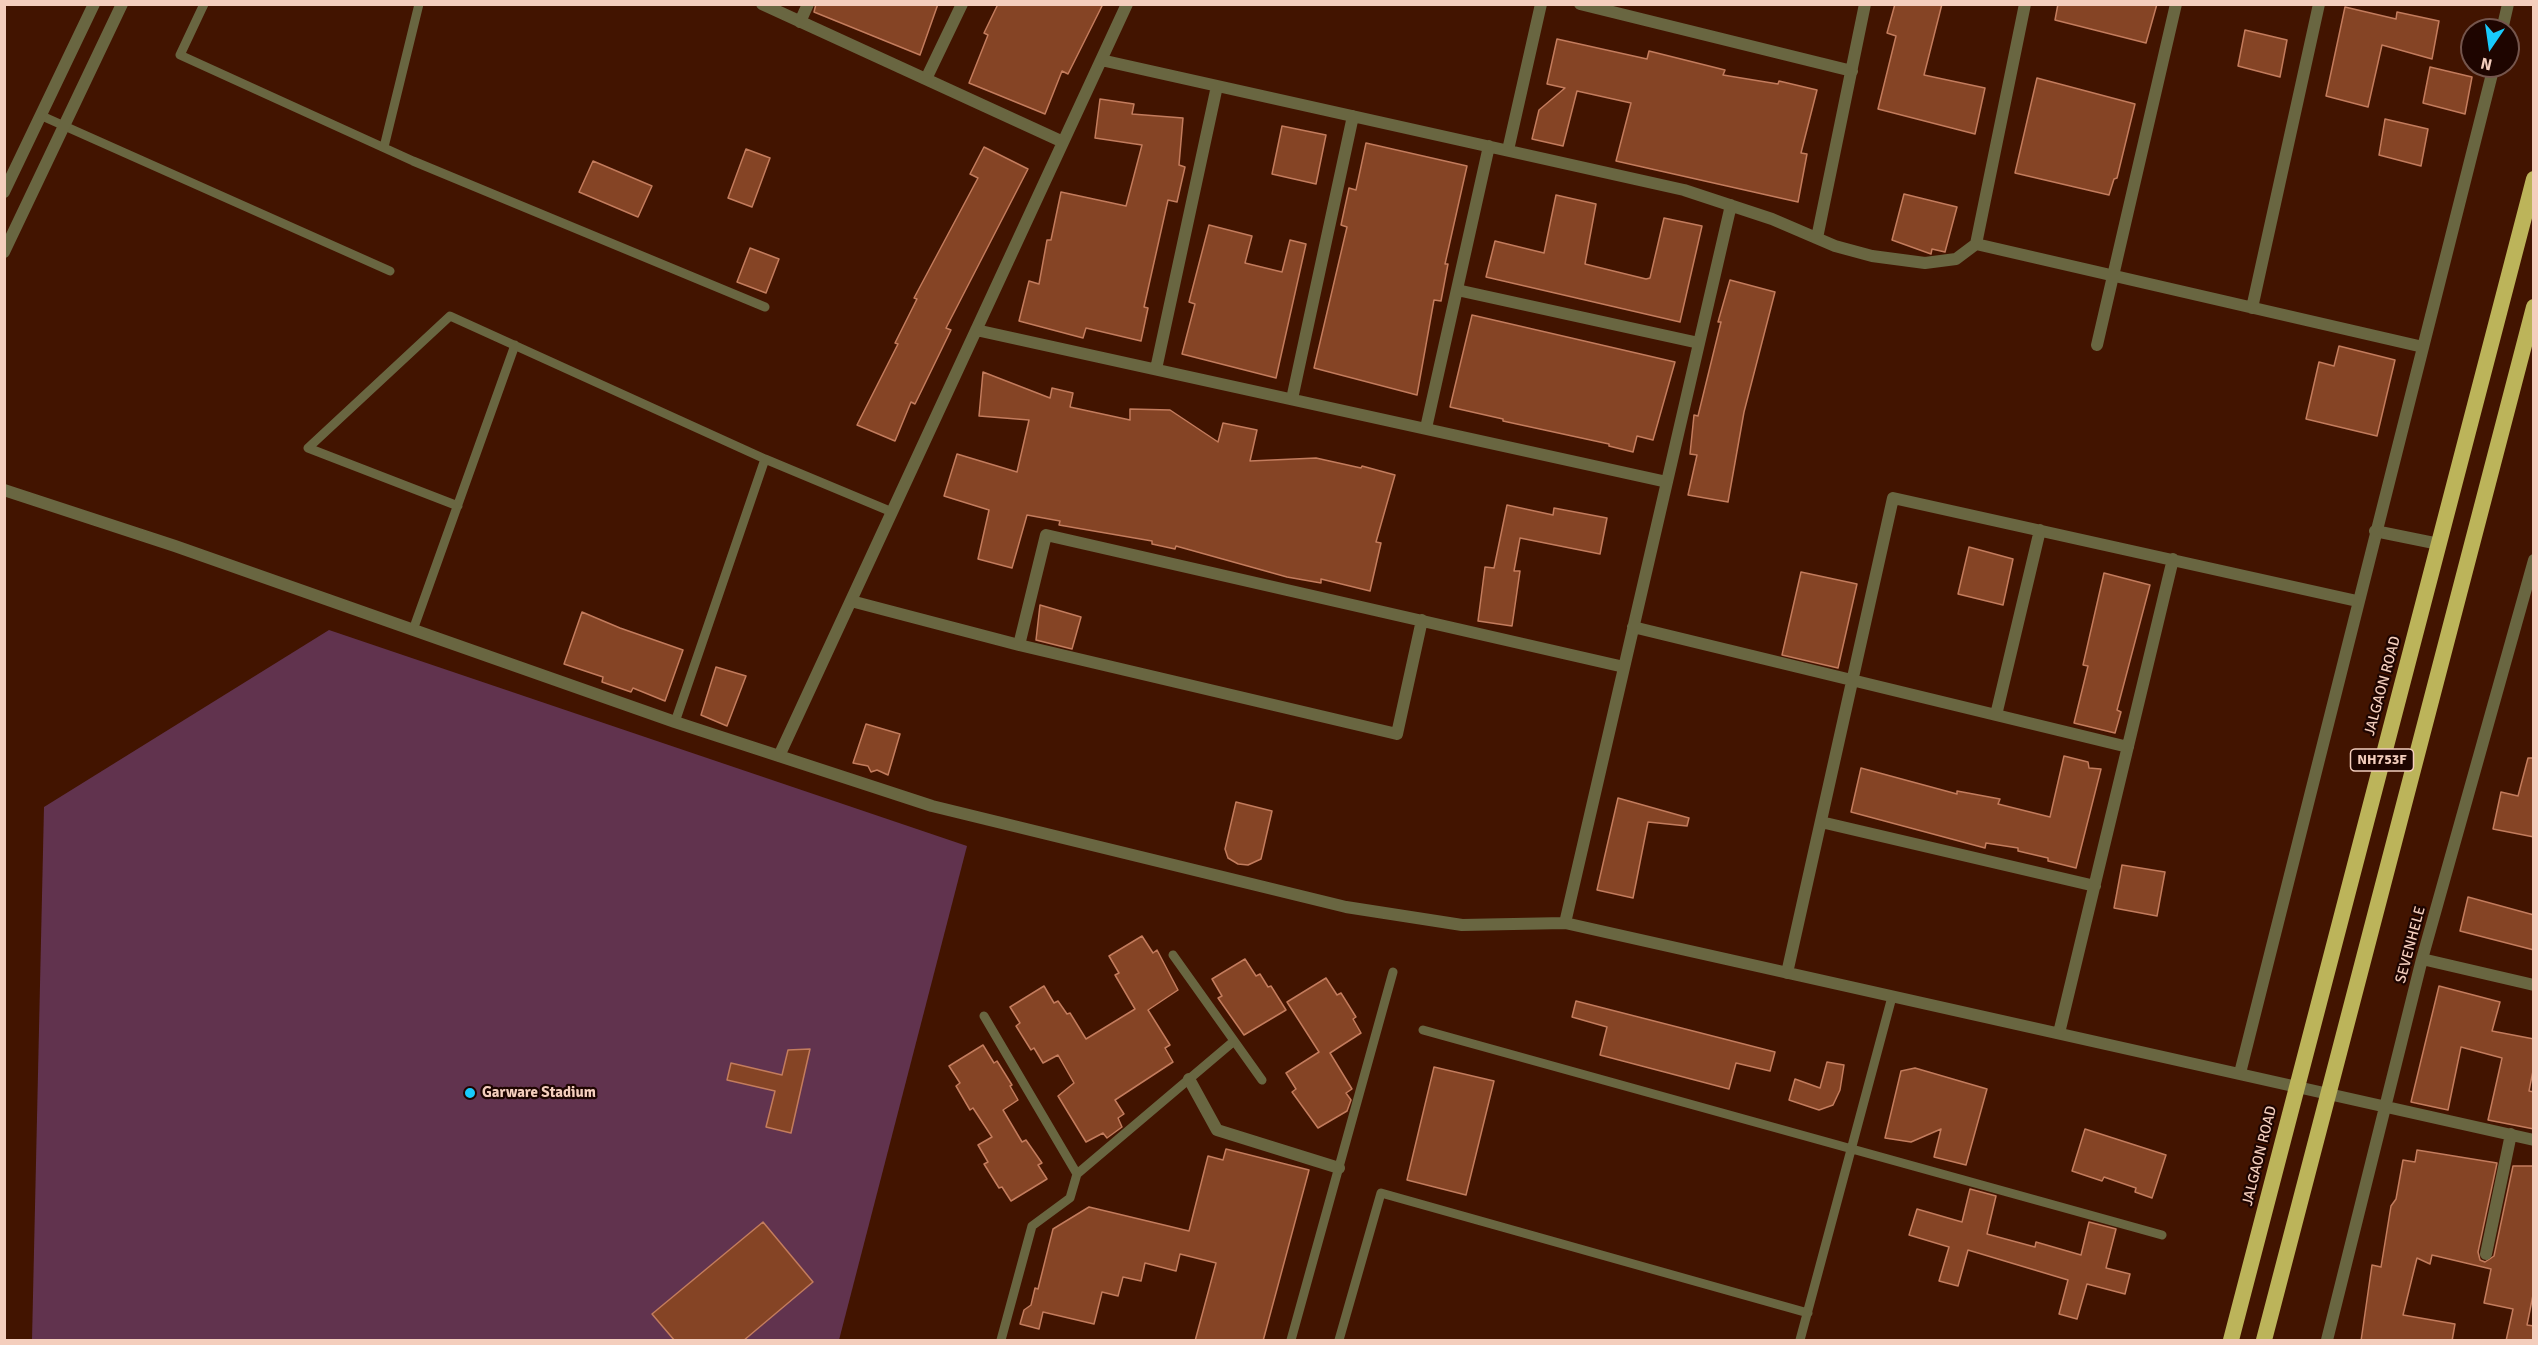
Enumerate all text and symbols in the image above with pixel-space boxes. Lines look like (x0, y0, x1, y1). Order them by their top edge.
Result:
north arrow (2460, 18, 2520, 78)
text: N (2479, 53, 2494, 75)
street label: JALGAON ROAD (2361, 634, 2405, 738)
road number: NH753F (2350, 749, 2414, 771)
street label: SEVENHELE (2392, 905, 2430, 985)
place label: Garware Stadium (482, 1084, 596, 1102)
marker: Garware Stadium (463, 1086, 477, 1100)
street label: JALGAON ROAD (2239, 1104, 2281, 1208)

